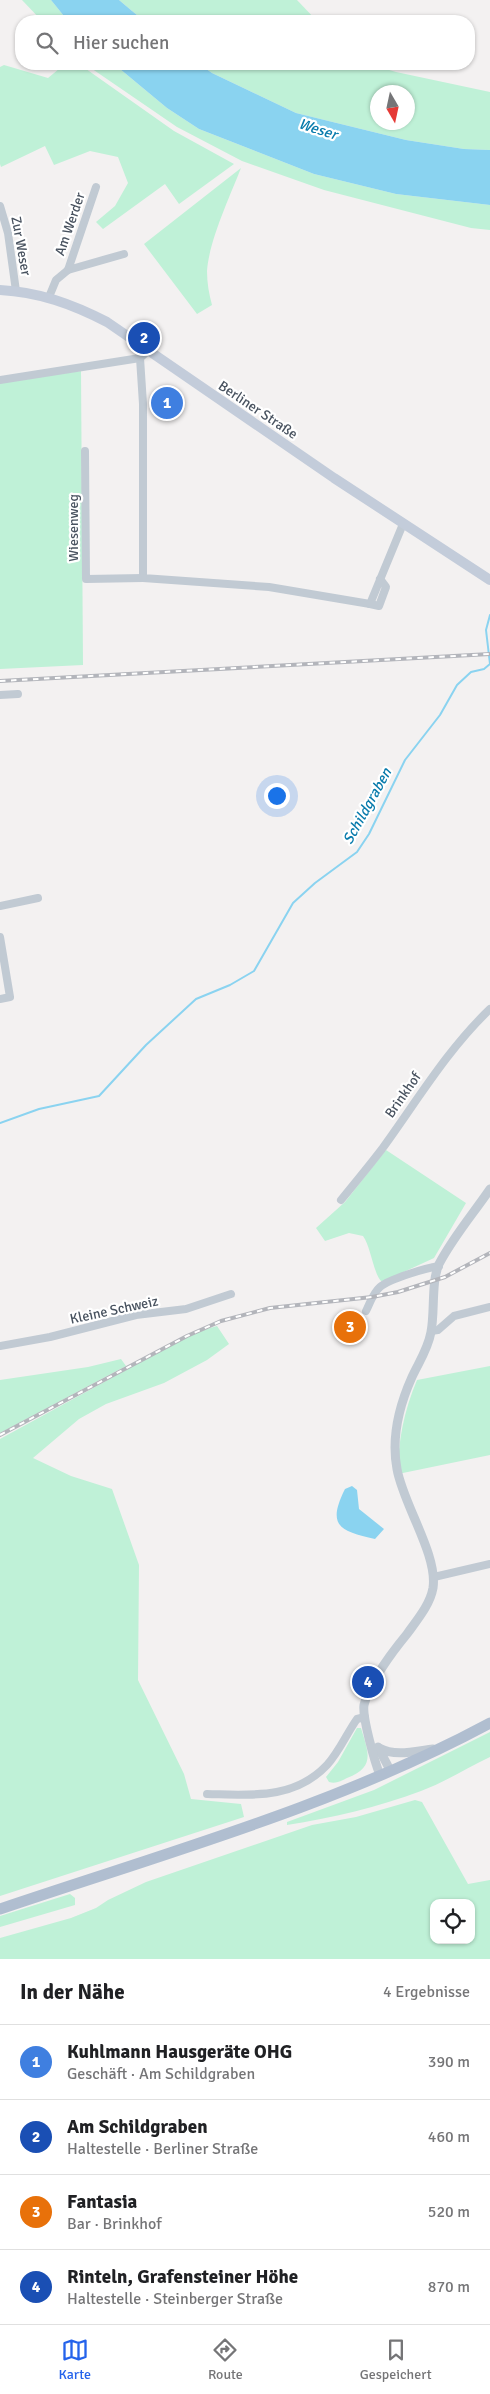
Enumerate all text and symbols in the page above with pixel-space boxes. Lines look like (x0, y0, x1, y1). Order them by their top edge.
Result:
search box (15, 15, 475, 70)
icon: search (33, 29, 61, 57)
text: Hier suchen (73, 31, 169, 55)
north arrow (370, 85, 415, 130)
water label: Weser (297, 114, 342, 144)
street label: Am Werder (51, 189, 89, 258)
street label: Zur Weser (7, 215, 35, 278)
pin: 2 (128, 319, 160, 357)
street label: Berliner Straße (215, 377, 301, 443)
pin: 1 (151, 384, 183, 422)
street label: Wiesenweg (65, 494, 82, 562)
water label: Schildgraben (339, 764, 396, 847)
your location (264, 783, 290, 809)
street label: Brinkhof (381, 1068, 426, 1121)
street label: Kleine Schweiz (68, 1292, 160, 1328)
pin: 3 (334, 1308, 366, 1346)
pin: 4 (352, 1663, 384, 1701)
map controls (430, 1899, 475, 1944)
button: locate (430, 1899, 475, 1944)
text: In der Nähe (20, 1979, 125, 2005)
text: 4 Ergebnisse (383, 1982, 470, 2002)
text: Kuhlmann Hausgeräte OHG (67, 2040, 292, 2064)
text: 1 (32, 2052, 40, 2072)
text: 390 m (428, 2052, 470, 2072)
text: Geschäft · Am Schildgraben (67, 2064, 255, 2084)
text: Am Schildgraben (67, 2115, 208, 2139)
text: 2 (32, 2127, 40, 2147)
text: 460 m (428, 2127, 470, 2147)
text: Haltestelle · Berliner Straße (67, 2139, 258, 2159)
text: Fantasia (67, 2190, 137, 2214)
text: 3 (32, 2202, 40, 2222)
text: 520 m (428, 2202, 470, 2222)
text: Bar · Brinkhof (67, 2214, 162, 2234)
text: Rinteln, Grafensteiner Höhe (67, 2265, 298, 2289)
text: 4 (32, 2277, 40, 2297)
text: 870 m (428, 2277, 470, 2297)
text: Haltestelle · Steinberger Straße (67, 2289, 283, 2309)
tab: Karte (58, 2336, 91, 2383)
tab: Route (208, 2336, 243, 2383)
tab: Gespeichert (360, 2336, 432, 2383)

